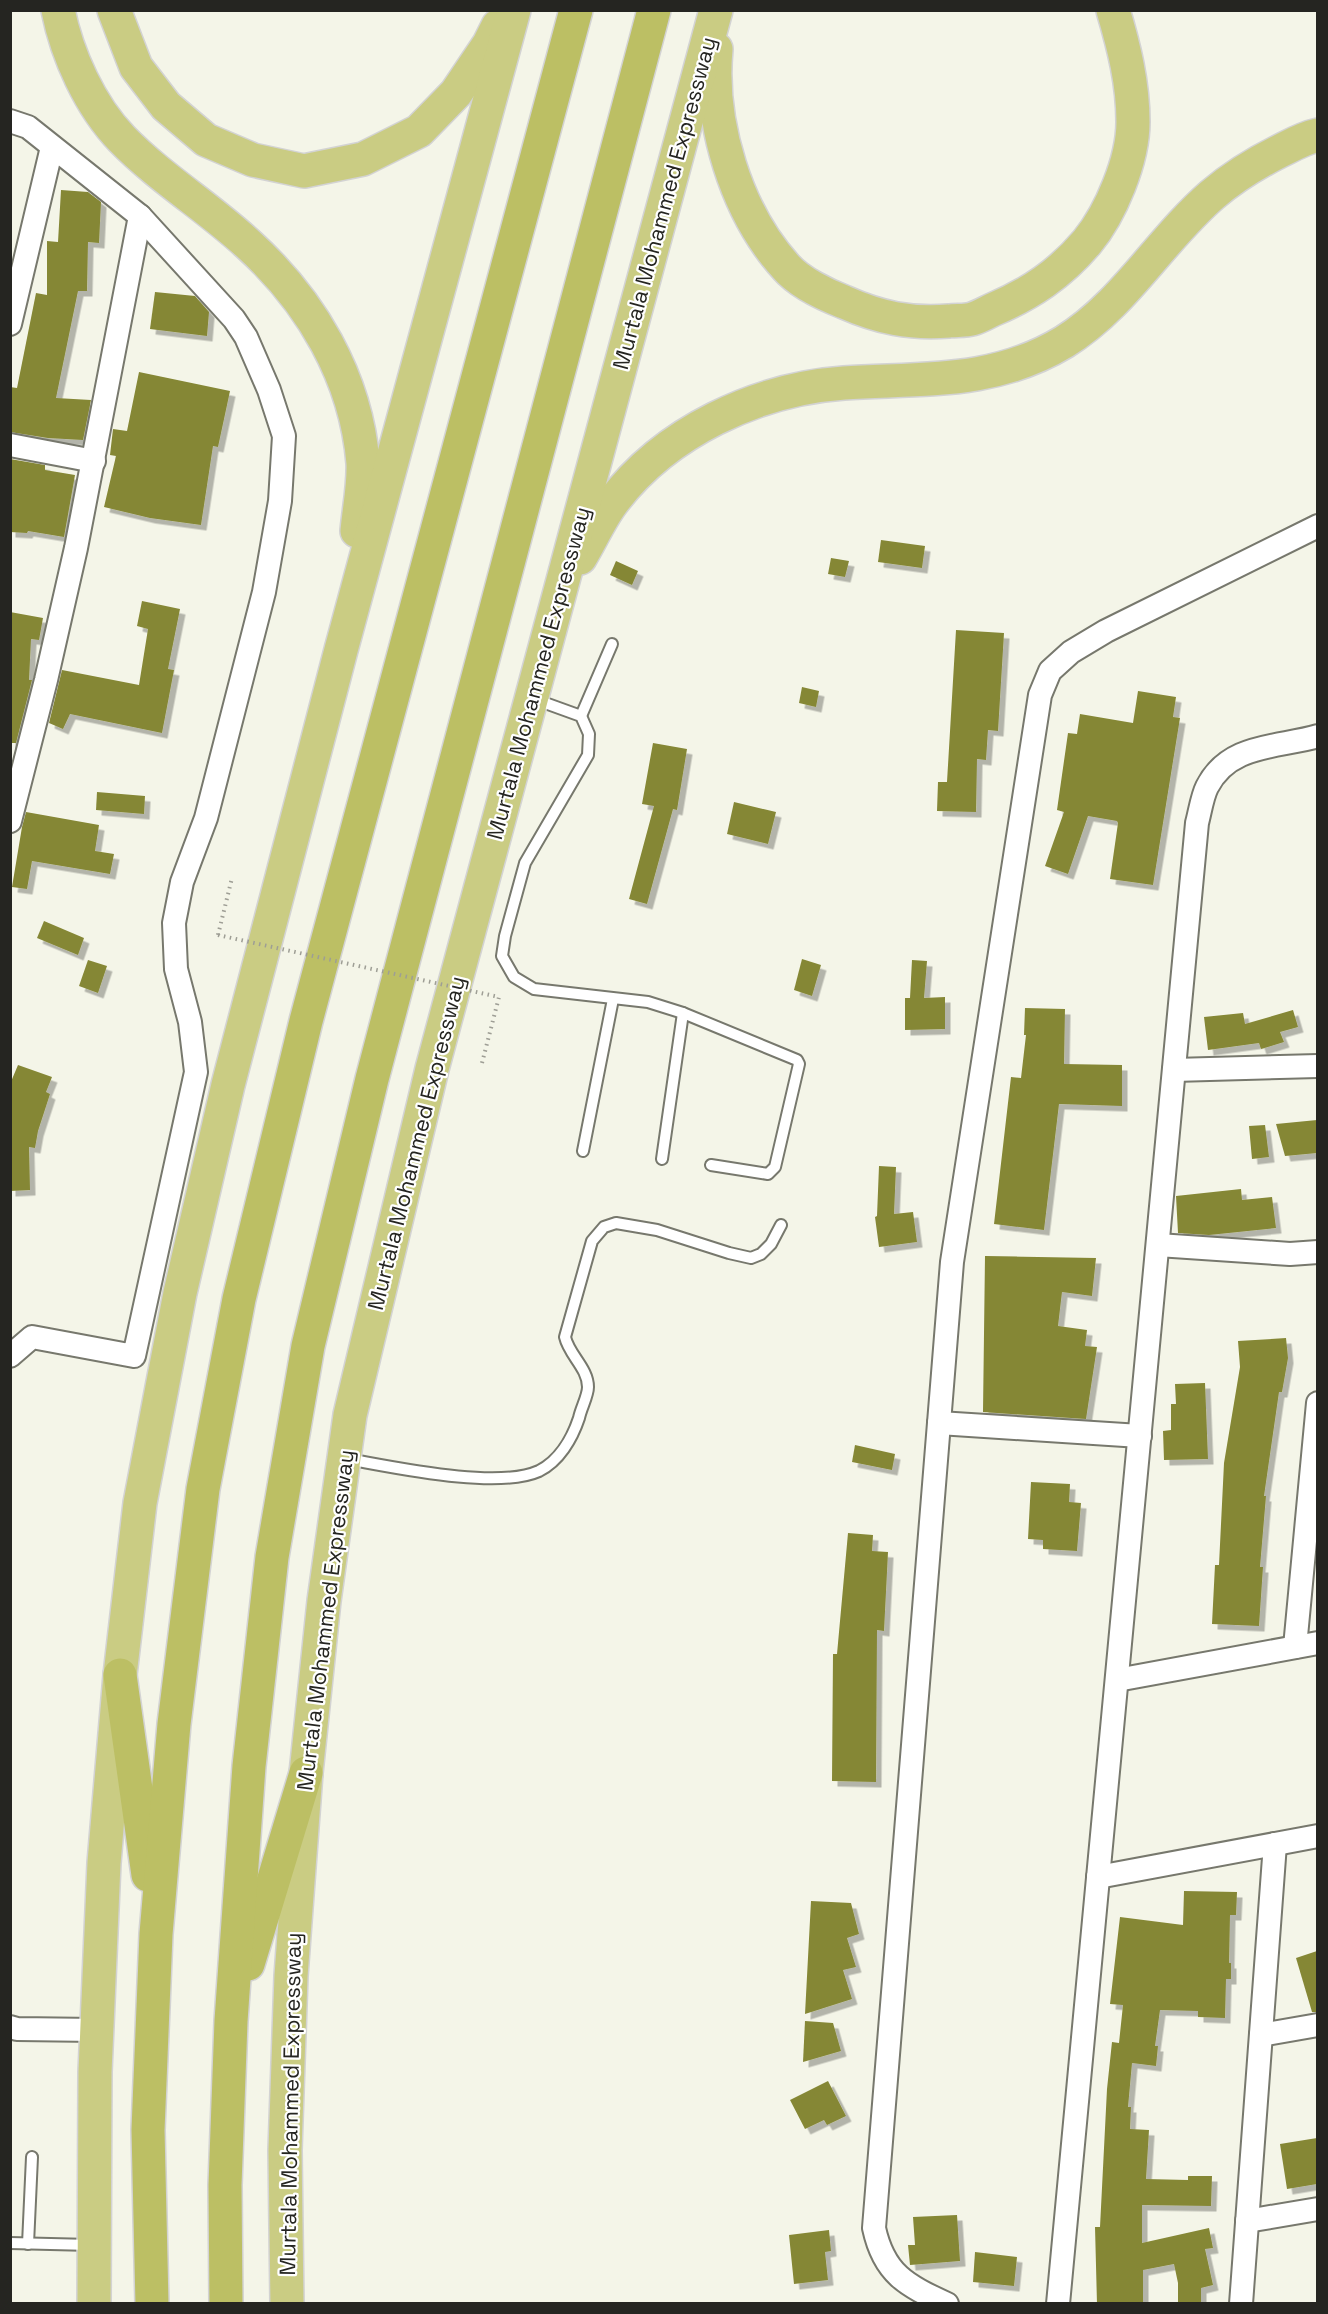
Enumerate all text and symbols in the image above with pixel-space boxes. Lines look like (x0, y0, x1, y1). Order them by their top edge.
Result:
street label: Murtala Mohammed Expressway (606, 34, 722, 372)
street label: Murtala Mohammed Expressway (480, 504, 596, 842)
street label: Murtala Mohammed Expressway (361, 973, 471, 1313)
street label: Murtala Mohammed Expressway (290, 1448, 360, 1792)
street label: Murtala Mohammed Expressway (273, 1932, 307, 2276)

